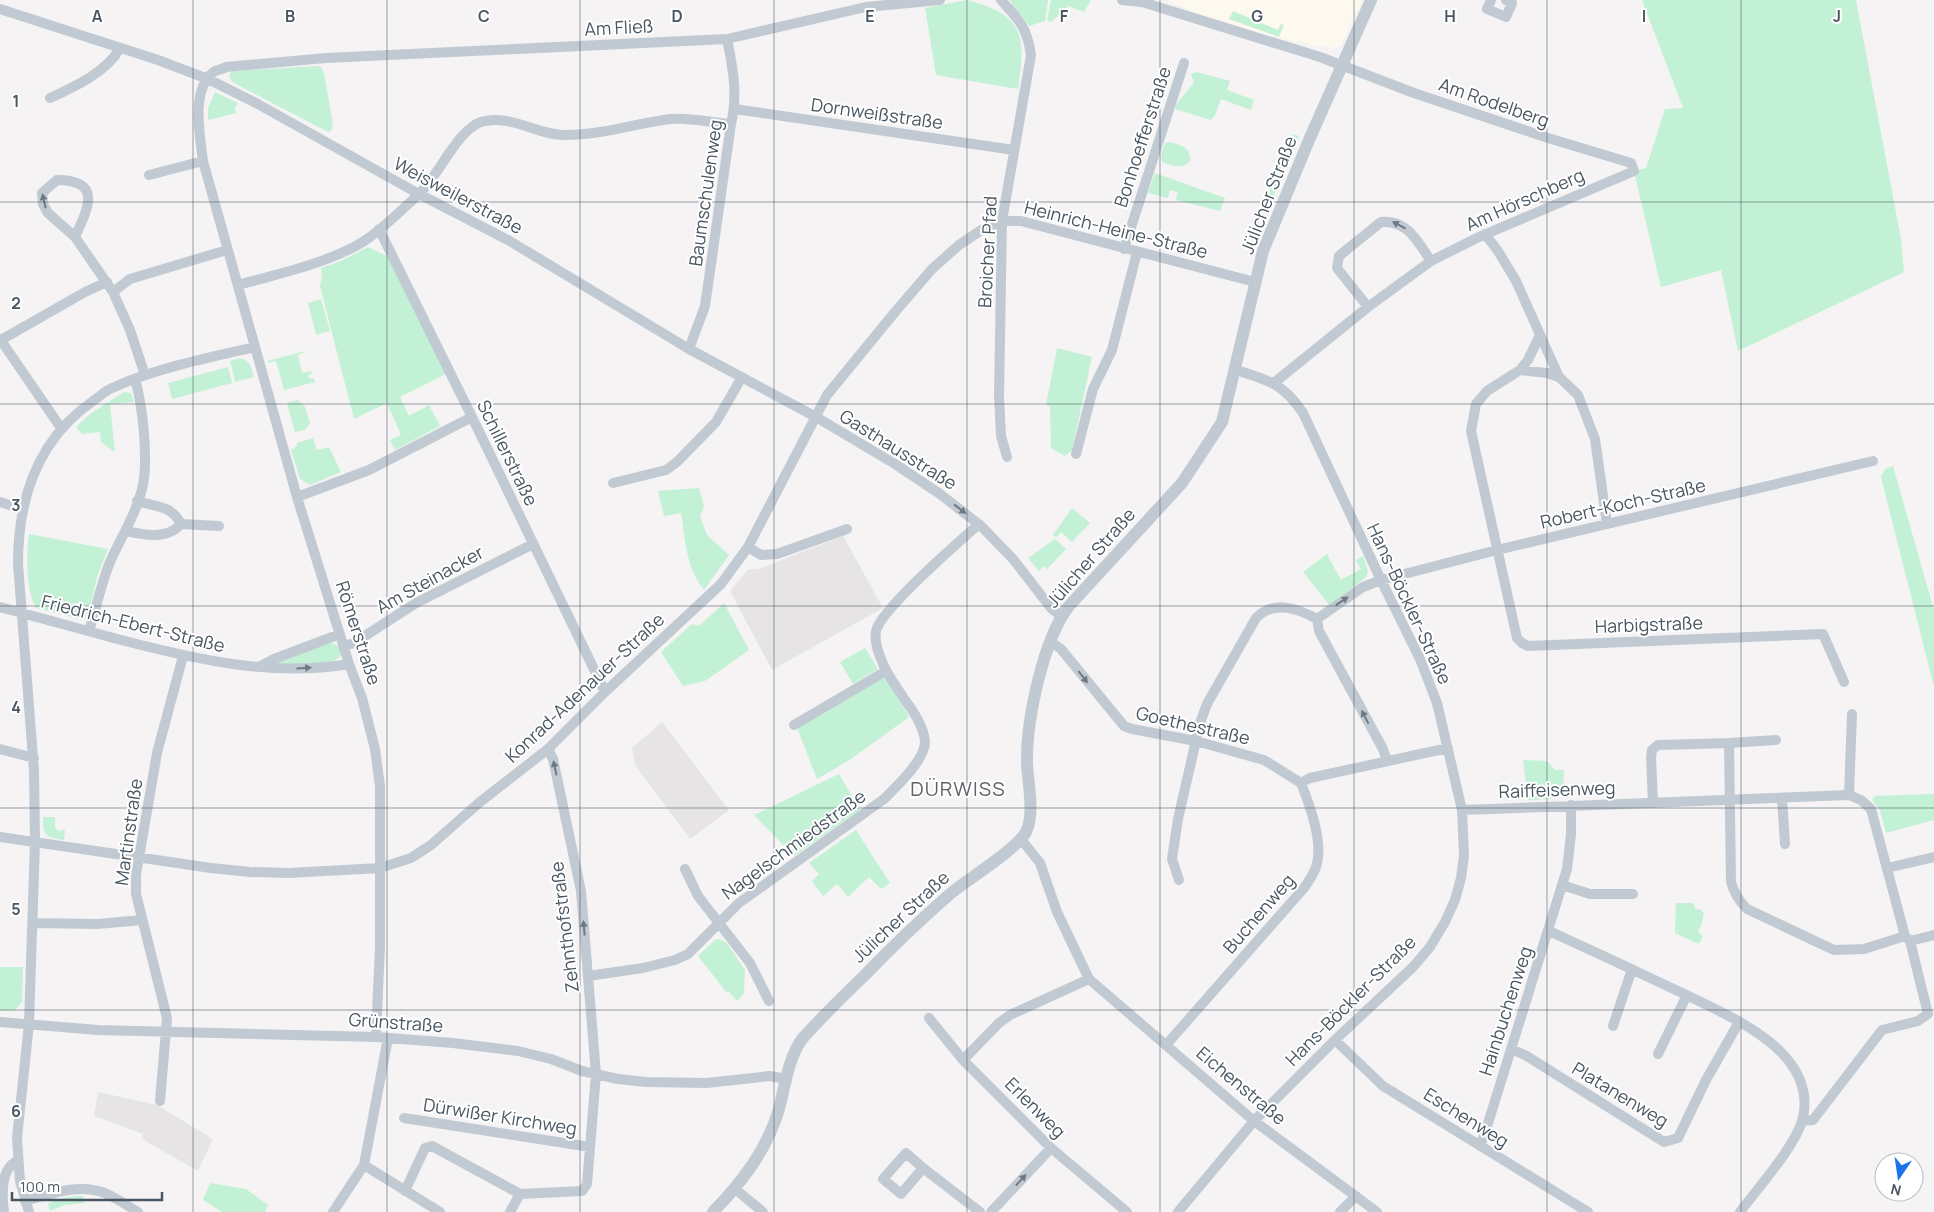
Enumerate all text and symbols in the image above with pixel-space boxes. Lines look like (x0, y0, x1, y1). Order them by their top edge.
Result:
text: A (92, 5, 103, 27)
text: B (285, 5, 295, 27)
text: C (478, 5, 490, 27)
text: D (671, 5, 683, 27)
text: E (865, 5, 875, 27)
text: F (1060, 5, 1069, 27)
text: G (1251, 5, 1263, 27)
text: H (1444, 5, 1456, 27)
text: I (1642, 5, 1646, 27)
text: J (1833, 5, 1841, 27)
street label: Am Fließ (584, 13, 654, 41)
street label: Bonhoefferstraße (1108, 63, 1176, 210)
street label: Am Rodelberg (1436, 72, 1553, 132)
text: 1 (12, 90, 20, 112)
street label: Dornweißstraße (810, 92, 945, 134)
street label: Baumschulenweg (683, 118, 727, 268)
street label: Jülicher Straße (1235, 132, 1302, 257)
street label: Weisweilerstraße (390, 151, 527, 239)
street label: Am Hörschberg (1462, 162, 1588, 236)
one-way arrow (40, 194, 48, 209)
street label: Broicher Pfad (972, 195, 1002, 308)
street label: Heinrich-Heine-Straße (1022, 195, 1210, 263)
one-way arrow (1391, 221, 1406, 229)
text: 2 (11, 292, 21, 314)
street label: Schillerstraße (472, 396, 544, 510)
street label: Gasthausstraße (835, 403, 962, 495)
street label: Robert-Koch-Straße (1538, 472, 1708, 534)
text: 3 (11, 494, 21, 516)
street label: Jülicher Straße (1040, 503, 1140, 612)
one-way arrow (953, 504, 967, 514)
street label: Hans-Böckler-Straße (1362, 519, 1458, 688)
street label: Am Steinacker (372, 539, 488, 619)
street label: Römerstraße (331, 578, 387, 688)
street label: Friedrich-Ebert-Straße (39, 589, 227, 657)
one-way arrow (1335, 596, 1349, 606)
street label: Konrad-Adenauer-Straße (500, 607, 669, 767)
street label: Harbigstraße (1594, 610, 1704, 638)
one-way arrow (296, 663, 312, 671)
one-way arrow (1078, 670, 1089, 683)
text: 4 (11, 696, 21, 718)
street label: Goethestraße (1134, 700, 1253, 750)
one-way arrow (1361, 710, 1369, 724)
one-way arrow (551, 760, 559, 776)
district label: DÜRWISS (910, 775, 1006, 802)
street label: Raiffeisenweg (1498, 775, 1616, 803)
street label: Martinstraße (109, 777, 147, 887)
street label: Nagelschmiedstraße (717, 784, 870, 905)
street label: Zehnthofstraße (544, 860, 584, 994)
street label: Jülicher Straße (847, 865, 954, 967)
street label: Buchenweg (1217, 869, 1299, 958)
text: 5 (11, 898, 21, 920)
one-way arrow (580, 919, 588, 935)
street label: Hans-Böckler-Straße (1280, 930, 1421, 1071)
street label: Hainbuchenweg (1473, 943, 1537, 1078)
street label: Grünstraße (348, 1007, 444, 1037)
street label: Eichenstraße (1192, 1041, 1292, 1130)
street label: Platanenweg (1568, 1056, 1673, 1132)
street label: Erlenweg (1000, 1072, 1071, 1143)
street label: Eschenweg (1419, 1082, 1514, 1153)
street label: Dürwißer Kirchweg (422, 1092, 579, 1140)
text: 6 (11, 1100, 21, 1122)
north arrow (1874, 1152, 1924, 1202)
scale bar (12, 1170, 162, 1202)
one-way arrow (1015, 1174, 1027, 1186)
text: 100 m (20, 1176, 60, 1197)
text: N (1889, 1180, 1903, 1201)

